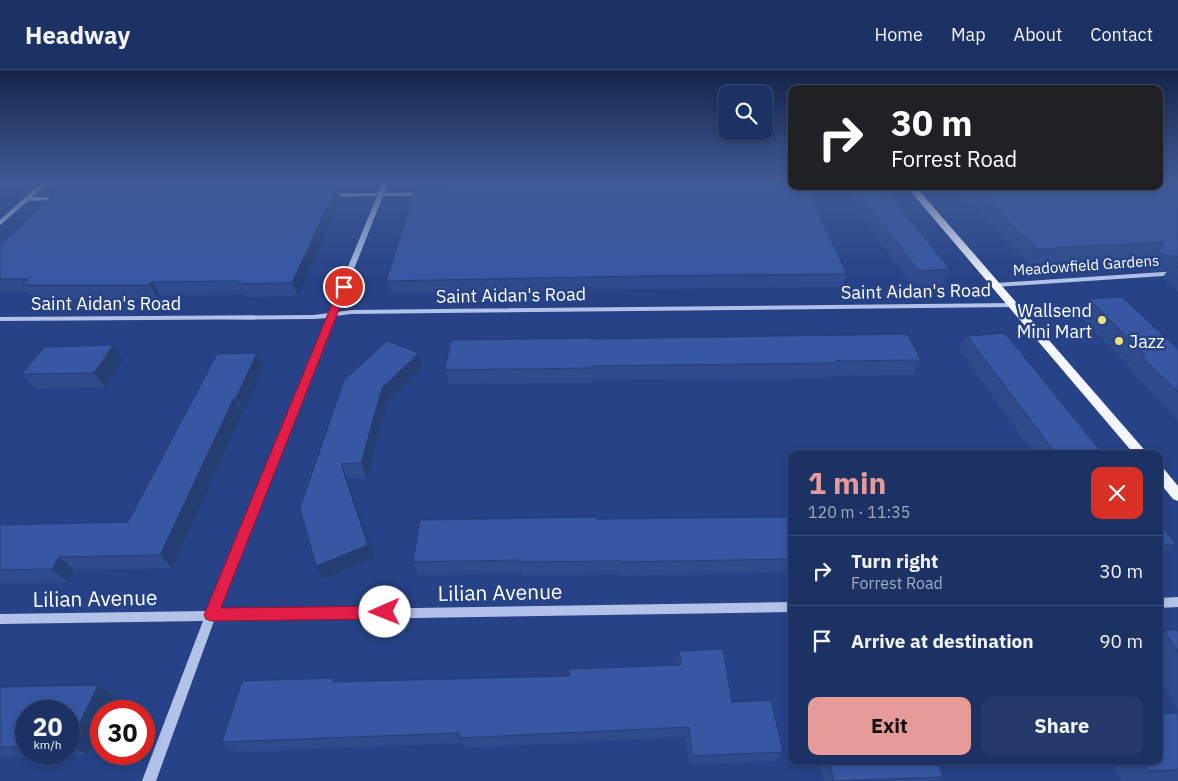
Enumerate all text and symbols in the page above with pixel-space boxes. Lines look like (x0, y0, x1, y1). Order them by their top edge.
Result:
text: Headway (25, 19, 130, 51)
text: Home (875, 23, 923, 46)
text: Map (951, 23, 986, 46)
text: About (1014, 23, 1062, 46)
text: Contact (1090, 23, 1153, 46)
map controls (718, 85, 773, 140)
button: search (718, 85, 773, 140)
text: 30 m (891, 100, 973, 146)
icon: right (808, 105, 873, 170)
text: Forrest Road (891, 144, 1017, 173)
street label: Meadowfield Gardens (1012, 250, 1160, 280)
pin (323, 266, 365, 308)
icon: arrive (330, 273, 358, 301)
street label: Saint Aidan's Road (841, 278, 991, 304)
street label: Saint Aidan's Road (436, 282, 586, 308)
street label: Saint Aidan's Road (31, 292, 181, 315)
place label: Wallsend Mini Mart (1017, 299, 1092, 343)
marker: Wallsend Mini Mart (1096, 314, 1108, 326)
place label: Jazz (1129, 330, 1165, 353)
marker: Jazz (1113, 335, 1125, 347)
text: 1 min (808, 463, 886, 502)
button: close (1091, 467, 1143, 519)
text: 120 m · 11:35 (808, 502, 910, 522)
text: Turn right (851, 549, 938, 573)
icon: right (808, 557, 836, 585)
text: 30 m (1099, 559, 1143, 583)
text: Forrest Road (851, 573, 943, 593)
street label: Lilian Avenue (437, 577, 563, 607)
street label: Lilian Avenue (32, 583, 158, 613)
position arrow (358, 585, 410, 637)
icon: arrive (808, 627, 836, 655)
text: Arrive at destination (851, 629, 1034, 653)
text: 90 m (1099, 629, 1143, 653)
button: Exit (808, 697, 971, 755)
button: Share (981, 697, 1143, 755)
speed limit sign: 30 (90, 700, 155, 765)
text: 20 (32, 710, 63, 743)
text: km/h (33, 737, 62, 752)

